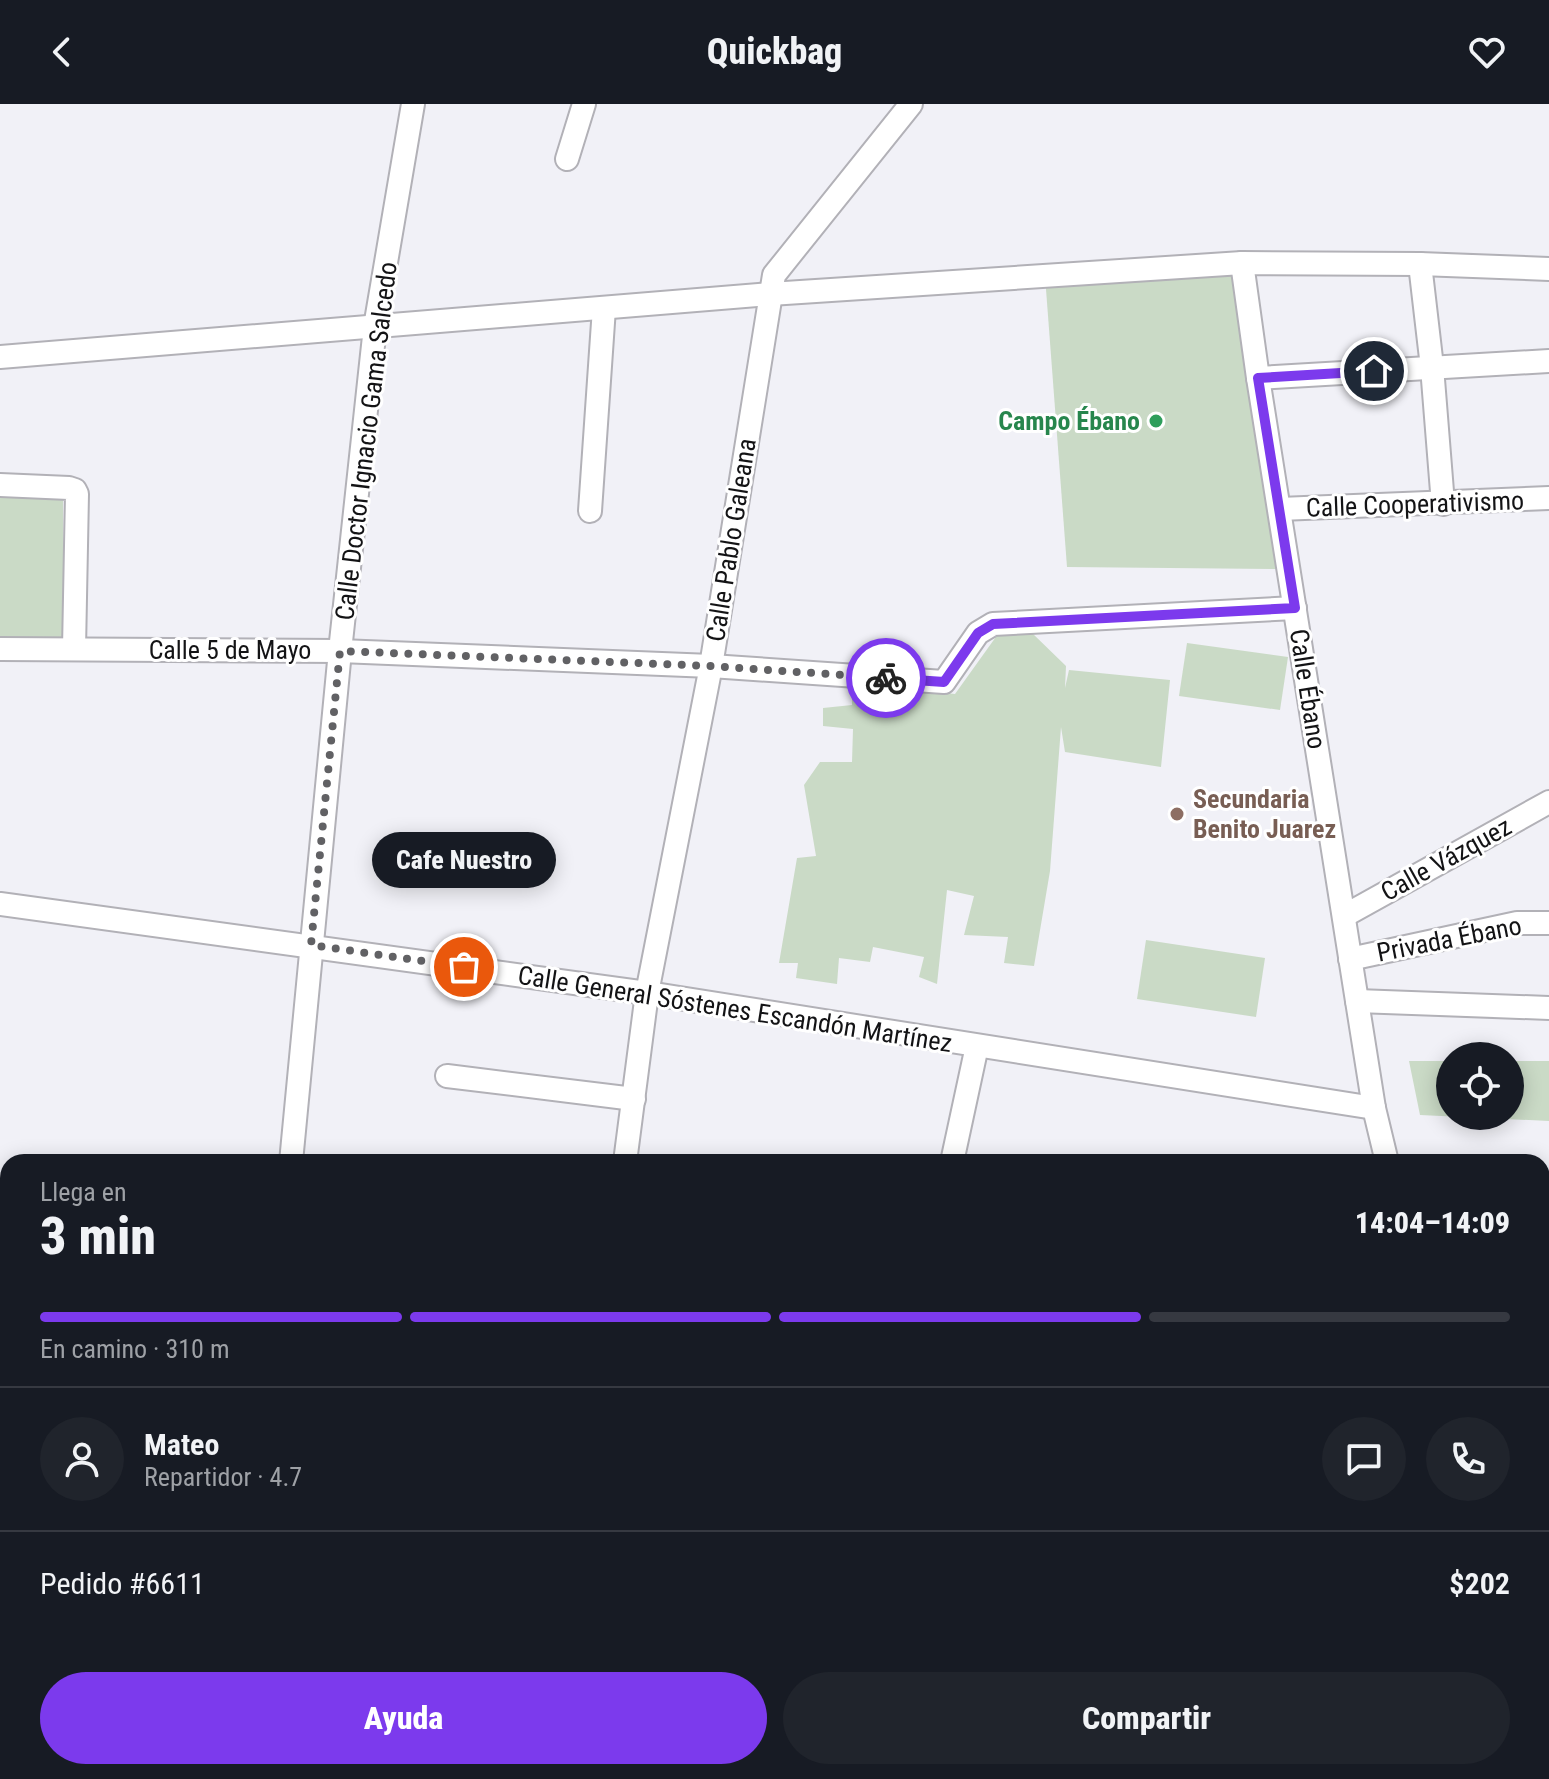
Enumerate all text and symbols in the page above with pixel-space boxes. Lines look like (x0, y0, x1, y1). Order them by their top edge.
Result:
icon: back (40, 30, 84, 74)
icon: heart (1465, 30, 1509, 74)
text: Quickbag (707, 31, 842, 73)
street label: Calle Doctor Ignacio Gama Salcedo (329, 260, 403, 622)
pin (1340, 337, 1408, 405)
icon: home (1352, 349, 1396, 393)
place label: Campo Ébano (998, 406, 1140, 436)
marker: Campo Ébano (1147, 412, 1165, 430)
street label: Calle Pablo Galeana (700, 436, 762, 644)
street label: Calle Cooperativismo (1305, 485, 1525, 523)
street label: Calle Ébano (1284, 627, 1332, 751)
street label: Calle 5 de Mayo (149, 635, 311, 665)
courier (846, 638, 926, 718)
icon: bike (864, 656, 908, 700)
place label: Secundaria Benito Juarez (1193, 784, 1336, 844)
marker: Secundaria Benito Juarez (1168, 805, 1186, 823)
street label: Calle Vázquez (1376, 811, 1516, 907)
callout: Cafe Nuestro (372, 831, 556, 887)
text: Cafe Nuestro (396, 845, 532, 875)
street label: Privada Ébano (1374, 910, 1524, 968)
pin (430, 933, 498, 1001)
icon: bag (442, 945, 486, 989)
street label: Calle General Sóstenes Escandón Martínez (516, 960, 954, 1058)
map controls (1436, 1042, 1524, 1130)
button: locate (1436, 1042, 1524, 1130)
text: Llega en (40, 1177, 127, 1207)
text: 14:04–14:09 (1355, 1205, 1510, 1240)
text: 3 min (40, 1206, 156, 1267)
text: En camino · 310 m (40, 1334, 229, 1364)
button: person (40, 1417, 124, 1501)
button: chat (1322, 1417, 1406, 1501)
button: phone (1426, 1417, 1510, 1501)
text: Mateo (144, 1427, 219, 1462)
text: Repartidor · 4.7 (144, 1462, 302, 1492)
text: Pedido #6611 (40, 1566, 205, 1601)
text: $202 (1449, 1566, 1510, 1601)
button: Ayuda (40, 1672, 767, 1764)
button: Compartir (783, 1672, 1510, 1764)

